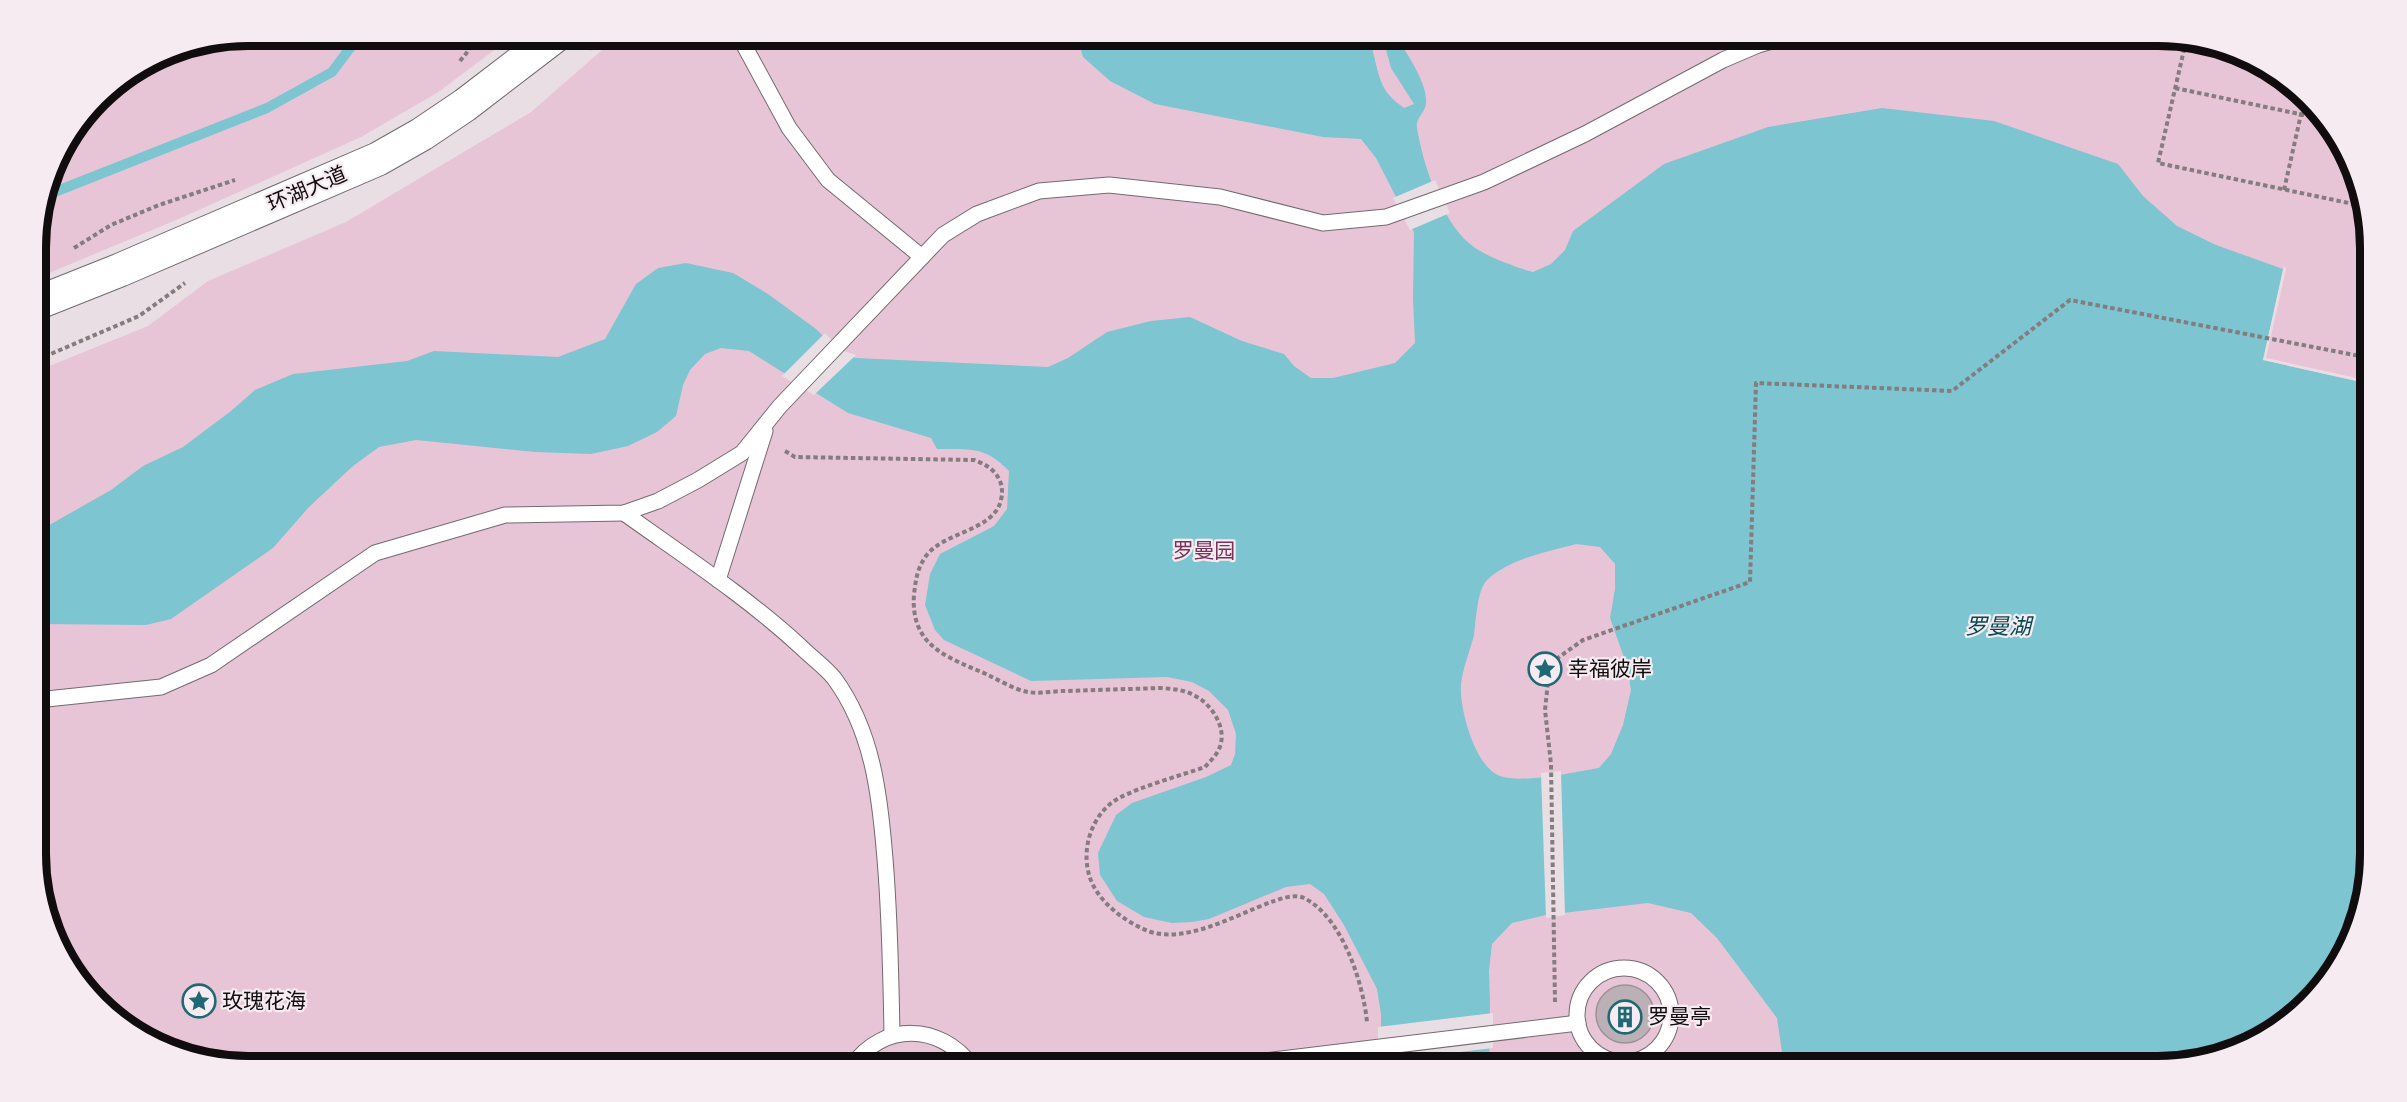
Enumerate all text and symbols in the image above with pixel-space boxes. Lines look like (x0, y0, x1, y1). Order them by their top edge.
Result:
street label: 环湖大道 (263, 161, 351, 217)
park label: 罗曼园 (1173, 538, 1236, 564)
water label: 罗曼湖 (1965, 613, 2034, 640)
place icon: 幸福彼岸 (1527, 651, 1563, 687)
place label: 幸福彼岸 (1568, 656, 1652, 682)
place icon: 玫瑰花海 (181, 983, 217, 1019)
place label: 玫瑰花海 (222, 988, 306, 1014)
building icon: 罗曼亭 (1607, 999, 1643, 1035)
place label: 罗曼亭 (1648, 1004, 1711, 1030)

